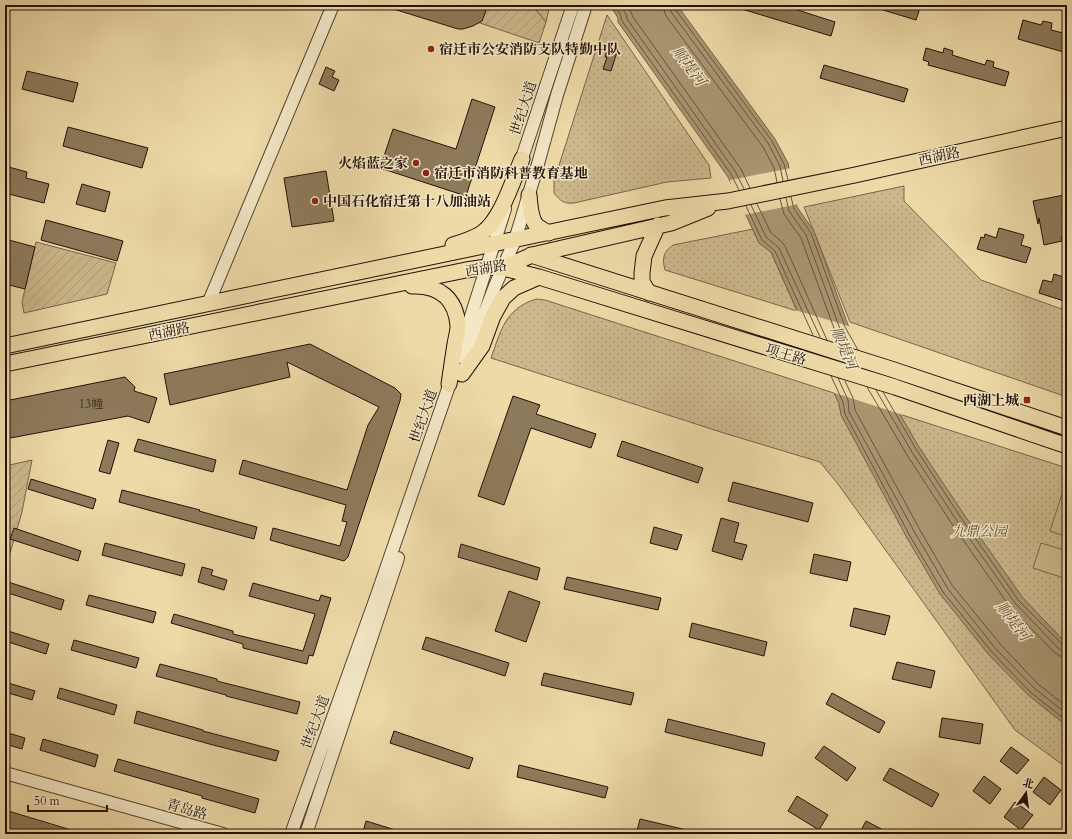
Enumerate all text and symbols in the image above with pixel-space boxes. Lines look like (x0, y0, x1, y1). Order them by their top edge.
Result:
place label: 宿迁市公安消防支队特勤中队 (439, 40, 621, 59)
water label: 顺堤河 (667, 42, 712, 92)
marker: 宿迁市公安消防支队特勤中队 (426, 44, 436, 54)
street label: 世纪大道 (506, 79, 541, 138)
street label: 西湖路 (917, 143, 962, 170)
place label: 火焰蓝之家 (338, 154, 408, 173)
marker: 火焰蓝之家 (411, 158, 421, 168)
place label: 宿迁市消防科普教育基地 (434, 164, 588, 183)
marker: 宿迁市消防科普教育基地 (421, 168, 431, 178)
place label: 中国石化宿迁第十八加油站 (323, 192, 491, 211)
marker: 中国石化宿迁第十八加油站 (310, 196, 320, 206)
street label: 西湖路 (464, 256, 508, 281)
street label: 西湖路 (147, 318, 192, 345)
water label: 顺堤河 (826, 323, 863, 375)
street label: 项王路 (763, 339, 809, 370)
street label: 世纪大道 (405, 387, 442, 446)
place label: 西湖上城 (963, 391, 1019, 410)
marker: 西湖上城 (1022, 395, 1032, 405)
house number: 13幢 (79, 396, 103, 412)
park label: 九鼎公园 (951, 522, 1009, 541)
water label: 顺堤河 (991, 597, 1037, 647)
street label: 世纪大道 (297, 693, 334, 752)
north arrow (1006, 773, 1046, 813)
text: 北 (1021, 775, 1035, 792)
scale bar (28, 787, 107, 813)
text: 50 m (34, 793, 61, 809)
street label: 青岛路 (164, 795, 210, 824)

